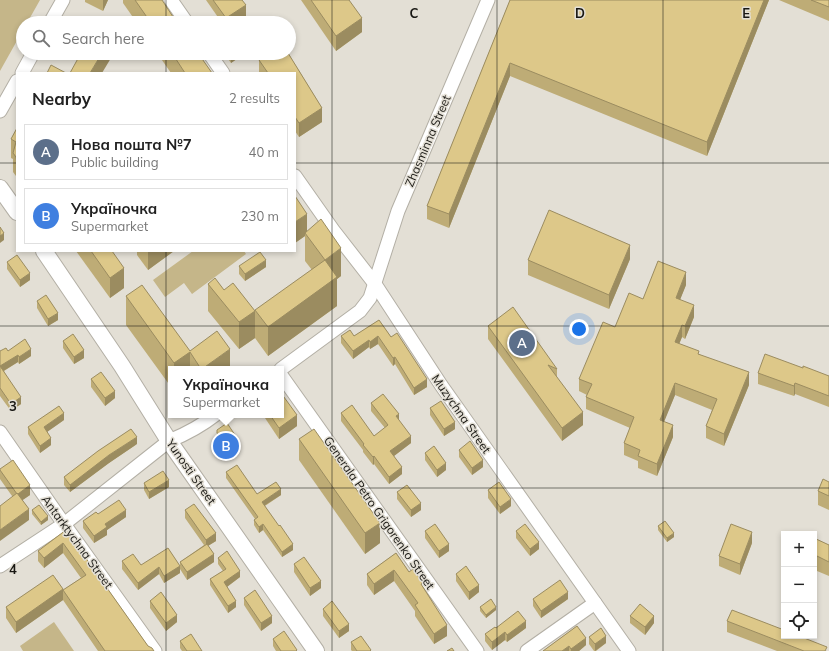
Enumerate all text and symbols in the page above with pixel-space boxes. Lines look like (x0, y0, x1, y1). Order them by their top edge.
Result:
text: C (410, 5, 419, 21)
text: D (575, 5, 585, 21)
text: E (742, 5, 750, 21)
search box (16, 16, 296, 60)
icon: search (30, 27, 52, 49)
text: Search here (62, 29, 144, 48)
text: Nearby (32, 88, 91, 109)
text: 2 results (229, 90, 280, 106)
street label: Zhasminna Street (401, 93, 454, 189)
text: Нова пошта №7 (71, 135, 192, 154)
text: A (41, 144, 51, 160)
text: 40 m (249, 144, 279, 160)
text: Public building (71, 154, 159, 170)
text: Україночка (71, 199, 157, 218)
text: B (42, 208, 50, 224)
text: 230 m (241, 208, 279, 224)
text: Supermarket (71, 218, 148, 234)
your location (569, 319, 589, 339)
pin: A (509, 328, 535, 358)
popup (168, 366, 284, 418)
street label: Muzychna Street (429, 371, 494, 456)
text: Україночка (183, 375, 269, 394)
text: Supermarket (183, 394, 260, 410)
text: 3 (9, 398, 17, 414)
pin: B (213, 431, 239, 461)
street label: Generala Petro Grigorenko Street (321, 433, 438, 592)
street label: Yunosti Street (163, 435, 219, 507)
street label: Antarktychna Street (38, 492, 116, 591)
map controls (781, 531, 817, 639)
button: + (781, 531, 817, 567)
text: 4 (9, 561, 17, 577)
button: − (781, 567, 817, 603)
button: locate (781, 603, 817, 639)

